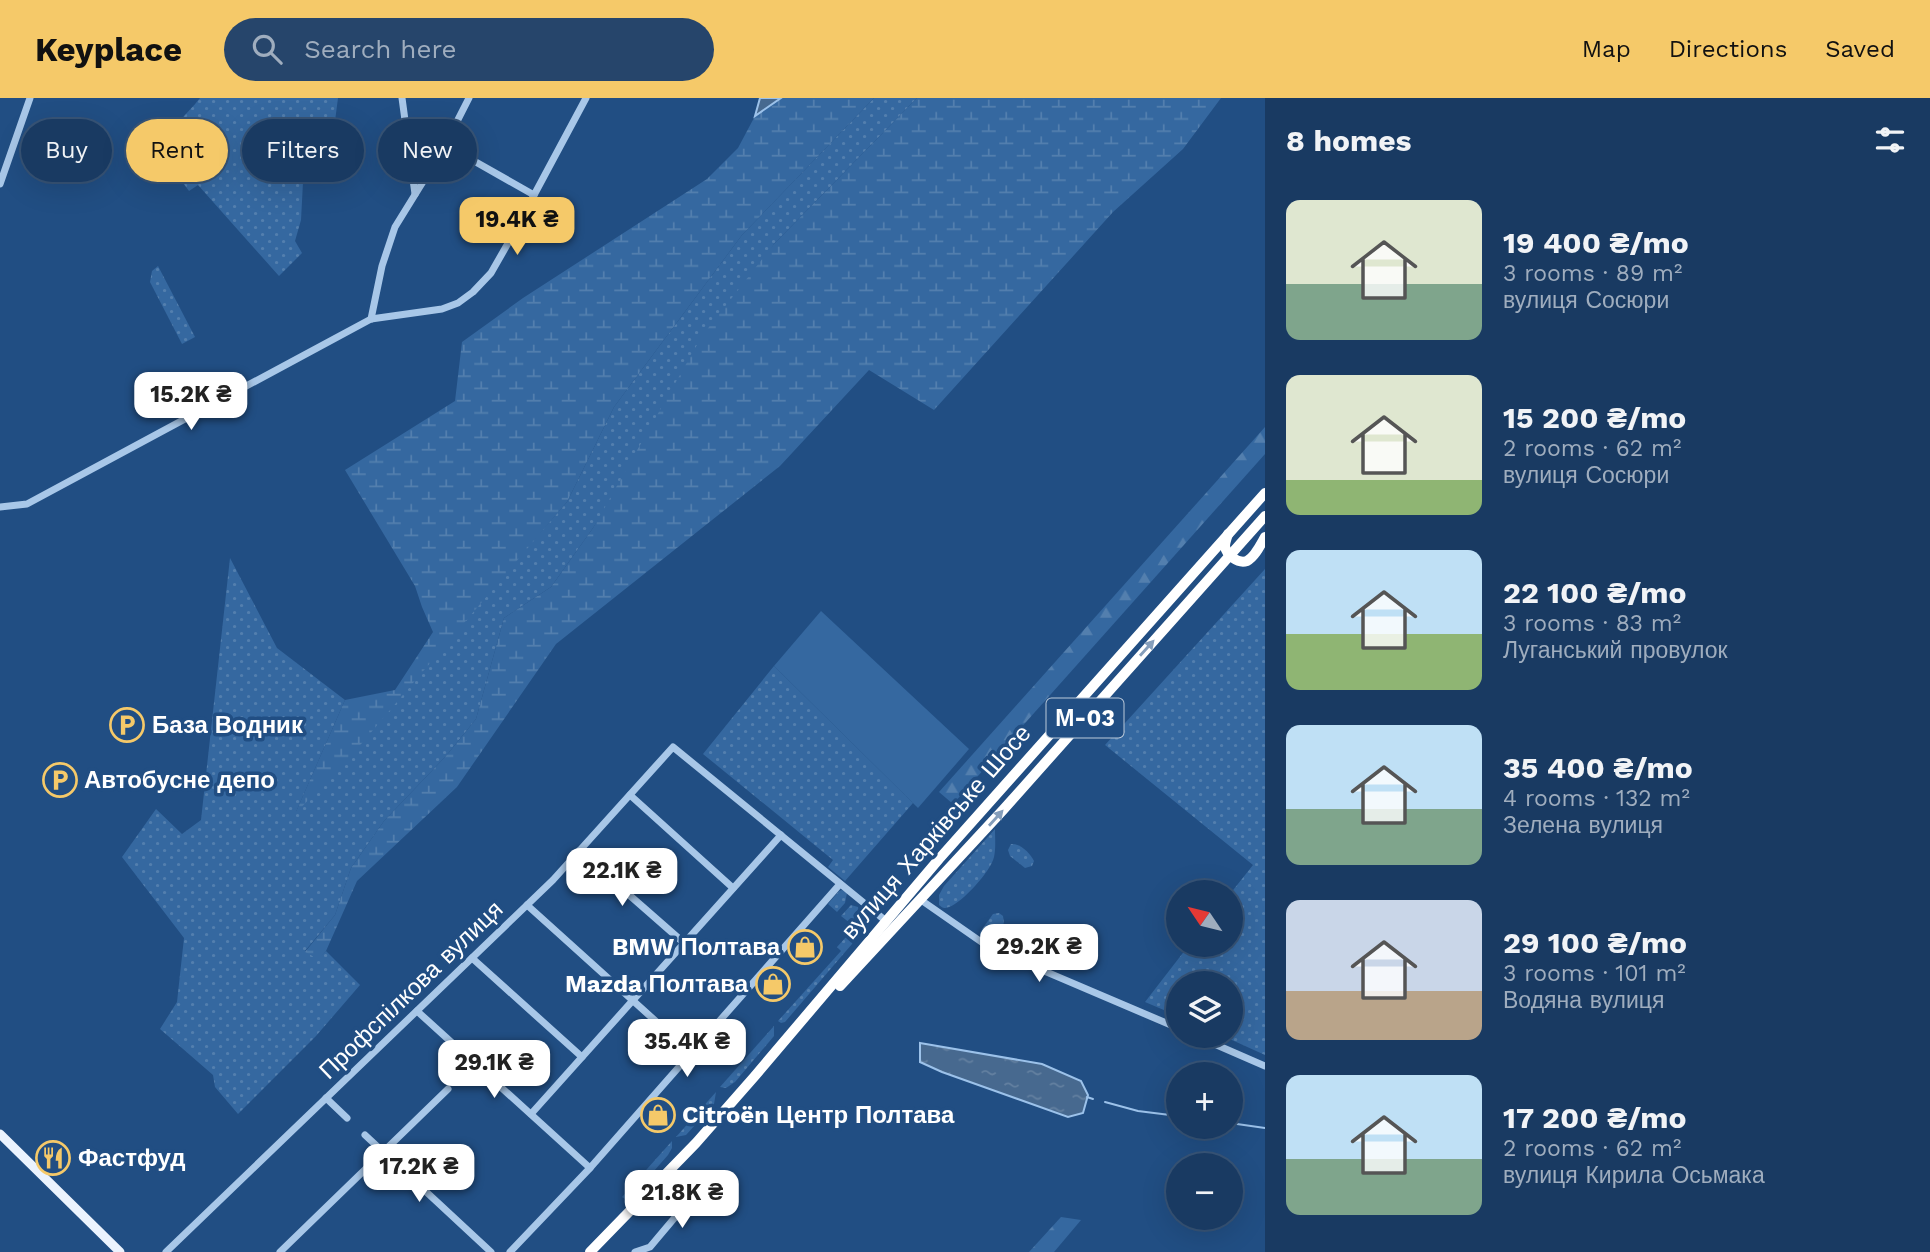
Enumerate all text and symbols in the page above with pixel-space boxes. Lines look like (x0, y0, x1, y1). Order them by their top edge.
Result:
search box (224, 18, 714, 81)
text: Keyplace (35, 30, 182, 69)
icon: search (248, 30, 286, 68)
text: Search here (304, 34, 457, 64)
text: Map (1582, 35, 1631, 63)
text: Directions (1669, 35, 1787, 63)
text: Saved (1825, 35, 1895, 63)
chip: Buy (21, 119, 112, 182)
chip: Rent (126, 119, 228, 182)
chip: Filters (242, 119, 364, 182)
chip: New (378, 119, 477, 182)
icon: filters (1871, 121, 1909, 159)
text: 8 homes (1286, 123, 1412, 158)
pin: 19.4K ₴ (452, 198, 582, 257)
text: 19.4K ₴ (475, 206, 559, 233)
text: 19 400 ₴/mo (1503, 225, 1689, 260)
icon: home (1342, 228, 1426, 312)
text: 3 rooms · 89 m² (1503, 260, 1682, 287)
text: вулиця Сосюри (1503, 287, 1669, 314)
pin: 15.2K ₴ (126, 372, 256, 432)
text: 15.2K ₴ (150, 381, 232, 408)
text: 15 200 ₴/mo (1503, 400, 1686, 435)
icon: home (1342, 403, 1426, 487)
text: 2 rooms · 62 m² (1503, 435, 1681, 462)
text: вулиця Сосюри (1503, 462, 1669, 489)
text: 22 100 ₴/mo (1503, 575, 1686, 610)
icon: home (1342, 578, 1426, 662)
text: 3 rooms · 83 m² (1503, 610, 1681, 637)
text: Луганський провулок (1503, 637, 1728, 664)
one-way arrow (1139, 640, 1154, 657)
road number: М-03 (1046, 698, 1124, 738)
parking icon: База Водник (108, 706, 146, 744)
place label: База Водник (152, 711, 304, 739)
street label: вулиця Харківське Шосе (835, 719, 1037, 945)
text: 35 400 ₴/mo (1503, 750, 1693, 785)
icon: home (1342, 753, 1426, 837)
parking icon: Автобусне депо (41, 761, 79, 799)
place label: Автобусне депо (84, 766, 275, 794)
text: 4 rooms · 132 m² (1503, 785, 1690, 812)
one-way arrow (987, 810, 1003, 827)
text: Зелена вулиця (1503, 812, 1663, 839)
pin: 22.1K ₴ (557, 848, 687, 908)
text: 22.1K ₴ (582, 857, 662, 884)
north arrow (1166, 880, 1242, 957)
map controls (1166, 880, 1243, 1230)
street label: Профспілкова вулиця (314, 895, 508, 1085)
pin: 29.2K ₴ (974, 924, 1104, 984)
text: 29 100 ₴/mo (1503, 925, 1687, 960)
shop icon: BMW Полтава (786, 928, 824, 966)
icon: home (1342, 928, 1426, 1012)
place label: BMW Полтава (612, 933, 781, 961)
text: 29.2K ₴ (996, 933, 1082, 960)
text: 3 rooms · 101 m² (1503, 960, 1686, 987)
shop icon: Mazda Полтава (754, 965, 792, 1003)
place label: Mazda Полтава (565, 970, 749, 998)
button: layers (1166, 971, 1243, 1048)
text: Водяна вулиця (1503, 987, 1664, 1014)
pin: 35.4K ₴ (622, 1020, 752, 1079)
text: 35.4K ₴ (644, 1028, 730, 1055)
pin: 29.1K ₴ (429, 1040, 559, 1100)
text: 29.1K ₴ (454, 1049, 534, 1076)
button: + (1166, 1062, 1243, 1139)
shop icon: Citroën Центр Полтава (639, 1096, 677, 1134)
text: 17 200 ₴/mo (1503, 1100, 1686, 1135)
place label: Citroën Центр Полтава (682, 1101, 955, 1129)
icon: home (1342, 1103, 1426, 1187)
text: 2 rooms · 62 m² (1503, 1135, 1681, 1162)
restaurant icon: Фастфуд (34, 1139, 72, 1177)
place label: Фастфуд (78, 1144, 186, 1172)
pin: 17.2K ₴ (354, 1144, 484, 1204)
text: 17.2K ₴ (379, 1153, 459, 1180)
button: − (1166, 1153, 1243, 1230)
text: вулиця Кирила Осьмака (1503, 1162, 1765, 1189)
pin: 21.8K ₴ (617, 1170, 747, 1230)
text: 21.8K ₴ (641, 1179, 723, 1206)

